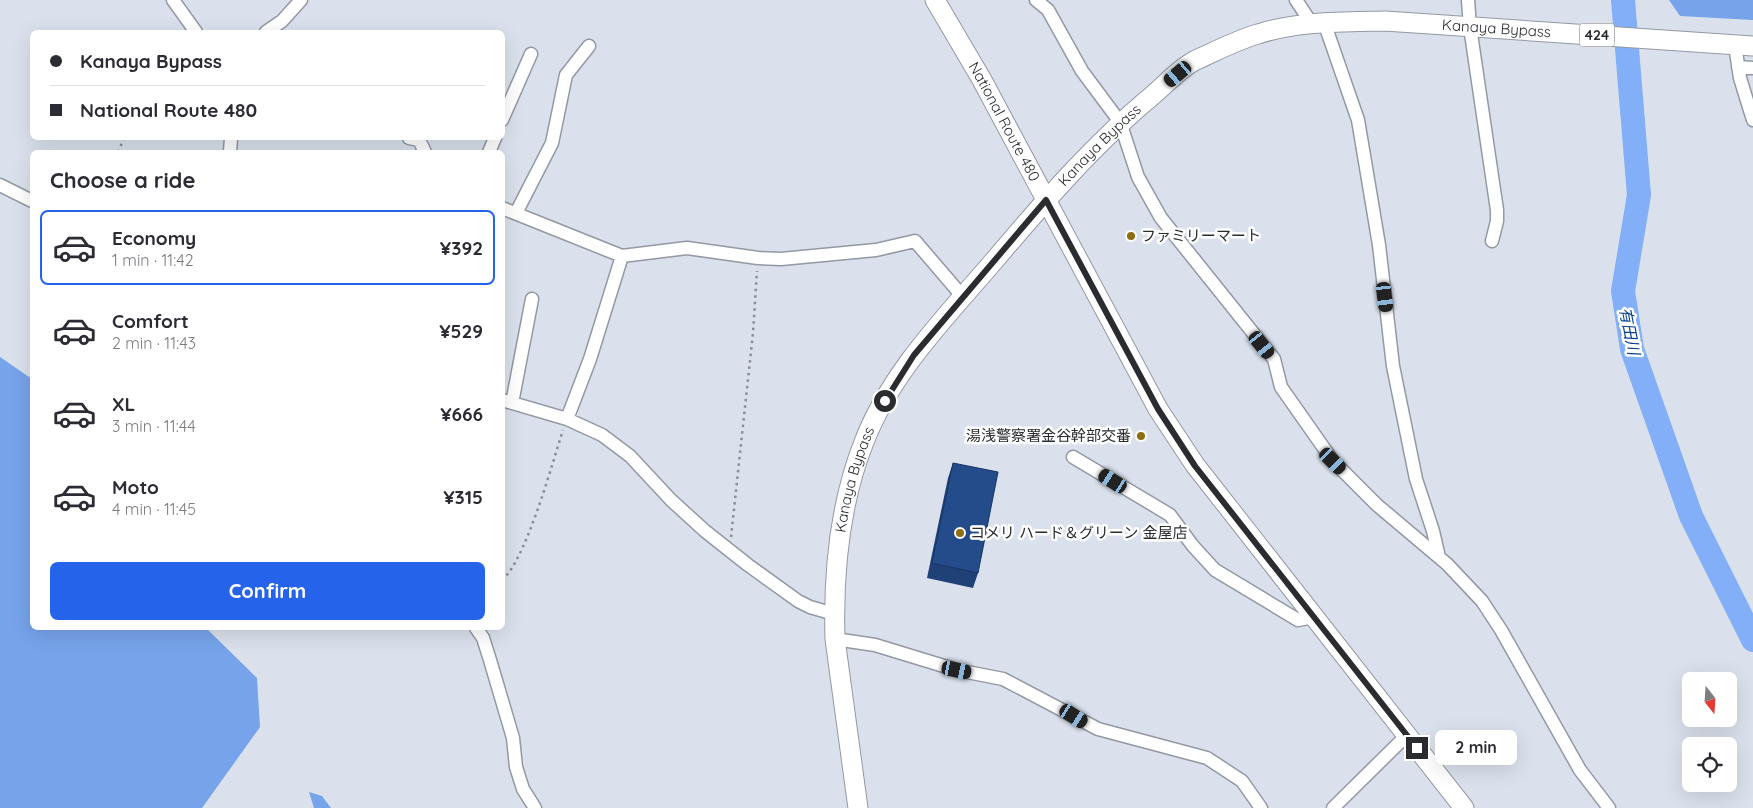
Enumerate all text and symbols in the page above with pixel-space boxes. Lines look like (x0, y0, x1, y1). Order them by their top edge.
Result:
street label: Kanaya Bypass (1441, 15, 1552, 41)
road number: 424 (1580, 24, 1614, 46)
text: Kanaya Bypass (80, 49, 222, 73)
street label: National Route 480 (965, 58, 1044, 185)
car (1161, 59, 1194, 89)
text: National Route 480 (80, 98, 257, 122)
street label: Kanaya Bypass (1054, 100, 1145, 190)
text: Choose a ride (50, 166, 195, 194)
icon: car (52, 225, 97, 270)
text: Economy (112, 226, 196, 250)
place label: ファミリーマート (1141, 226, 1261, 245)
marker: ファミリーマート (1125, 230, 1137, 242)
text: ¥392 (440, 236, 483, 260)
text: 1 min · 11:42 (112, 250, 194, 270)
car (1375, 281, 1394, 313)
water label: 有田川 (1616, 306, 1645, 358)
icon: car (52, 308, 97, 353)
text: Comfort (112, 309, 189, 333)
text: ¥529 (439, 319, 483, 343)
car (1246, 329, 1277, 361)
text: 2 min · 11:43 (112, 333, 196, 353)
route start (874, 390, 896, 412)
icon: car (52, 391, 97, 436)
text: XL (112, 392, 135, 416)
text: ¥666 (440, 402, 483, 426)
text: 3 min · 11:44 (112, 416, 196, 436)
street label: Kanaya Bypass (830, 424, 878, 534)
place label: 湯浅警察署金谷幹部交番 (966, 426, 1131, 445)
marker: 湯浅警察署金谷幹部交番 (1135, 430, 1147, 442)
car (1317, 445, 1348, 477)
car (1096, 467, 1129, 495)
icon: car (52, 474, 97, 519)
text: Moto (112, 475, 159, 499)
text: ¥315 (443, 485, 483, 509)
text: 4 min · 11:45 (112, 499, 196, 519)
place label: コメリ ハード＆グリーン 金屋店 (970, 523, 1187, 542)
marker: コメリ ハード＆グリーン 金屋店 (954, 527, 966, 539)
button: Confirm (50, 562, 485, 620)
car (940, 660, 973, 680)
north arrow (1682, 672, 1738, 728)
map controls (1682, 672, 1737, 792)
car (1057, 702, 1090, 730)
callout: 2 min (1434, 730, 1517, 766)
route end (1406, 737, 1428, 759)
text: 2 min (1455, 737, 1497, 757)
button: locate (1682, 737, 1737, 792)

